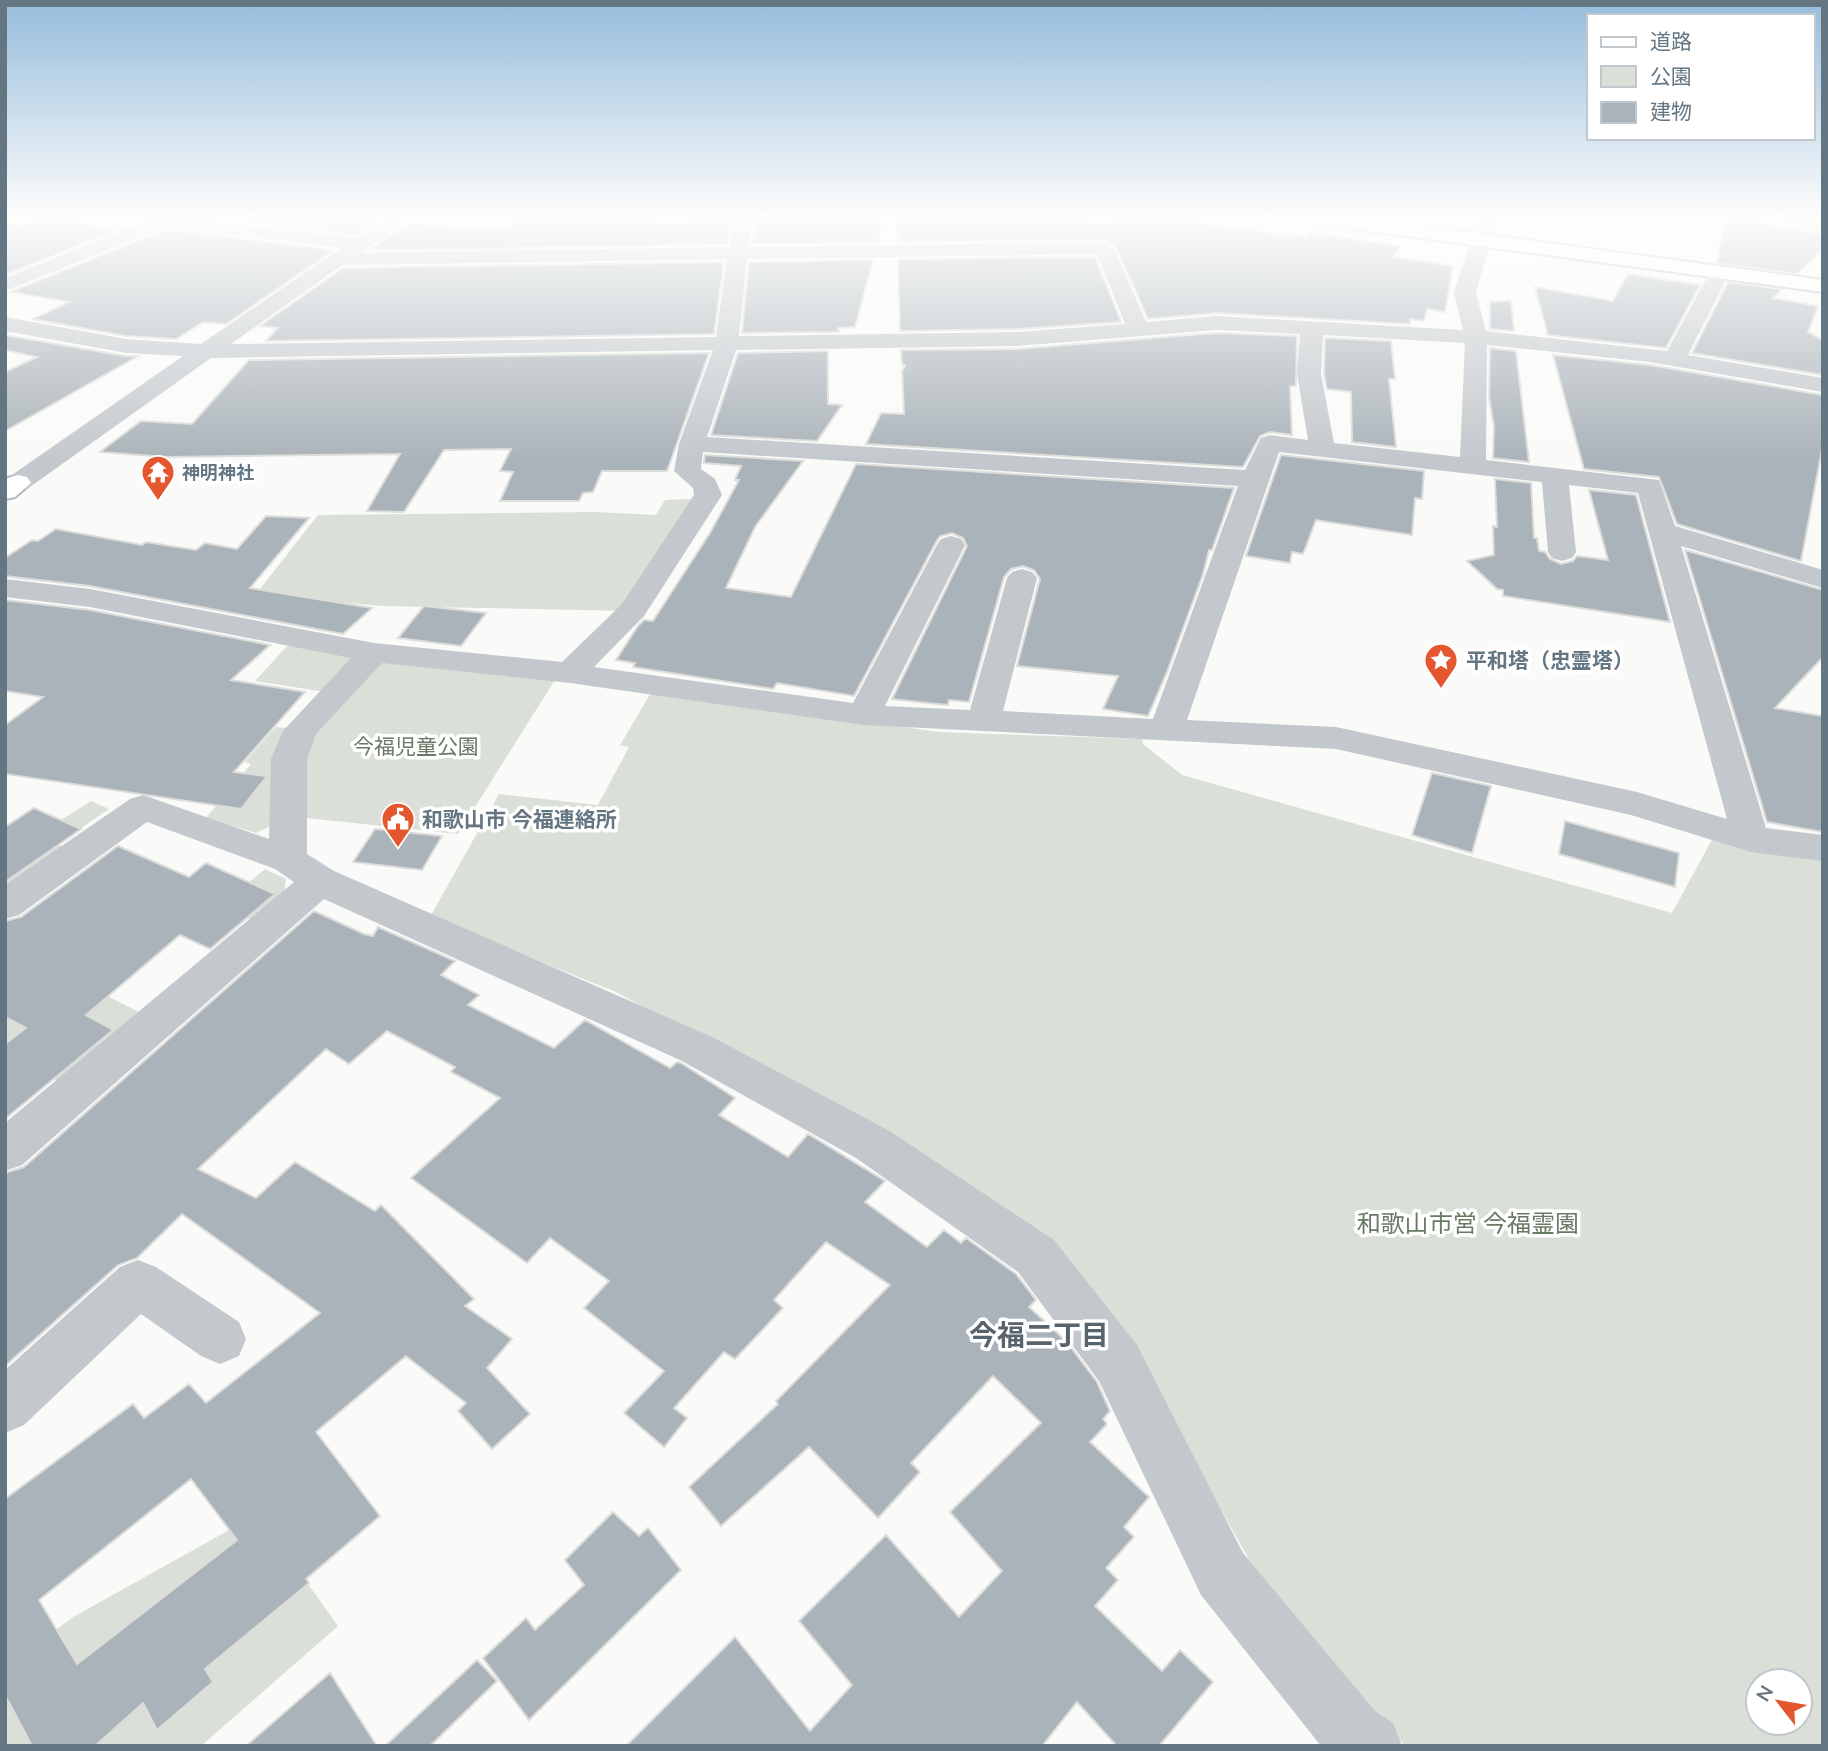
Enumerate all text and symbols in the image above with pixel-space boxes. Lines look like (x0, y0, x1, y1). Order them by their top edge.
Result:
legend (1587, 14, 1814, 140)
text: 道路 (1650, 28, 1692, 54)
text: 公園 (1650, 63, 1692, 89)
text: 建物 (1650, 98, 1692, 124)
temple icon: 神明神社 (139, 453, 177, 502)
place label: 神明神社 (182, 461, 254, 484)
place icon: 平和塔（忠霊塔） (1422, 641, 1460, 690)
place label: 平和塔（忠霊塔） (1466, 647, 1634, 673)
park label: 今福児童公園 (353, 733, 479, 759)
public building icon: 和歌山市 今福連絡所 (379, 800, 417, 849)
place label: 和歌山市 今福連絡所 (422, 806, 617, 832)
park label: 和歌山市営 今福霊園 (1357, 1208, 1579, 1238)
district label: 今福二丁目 (969, 1317, 1109, 1352)
north arrow (1744, 1667, 1814, 1737)
text: N (1750, 1681, 1778, 1706)

